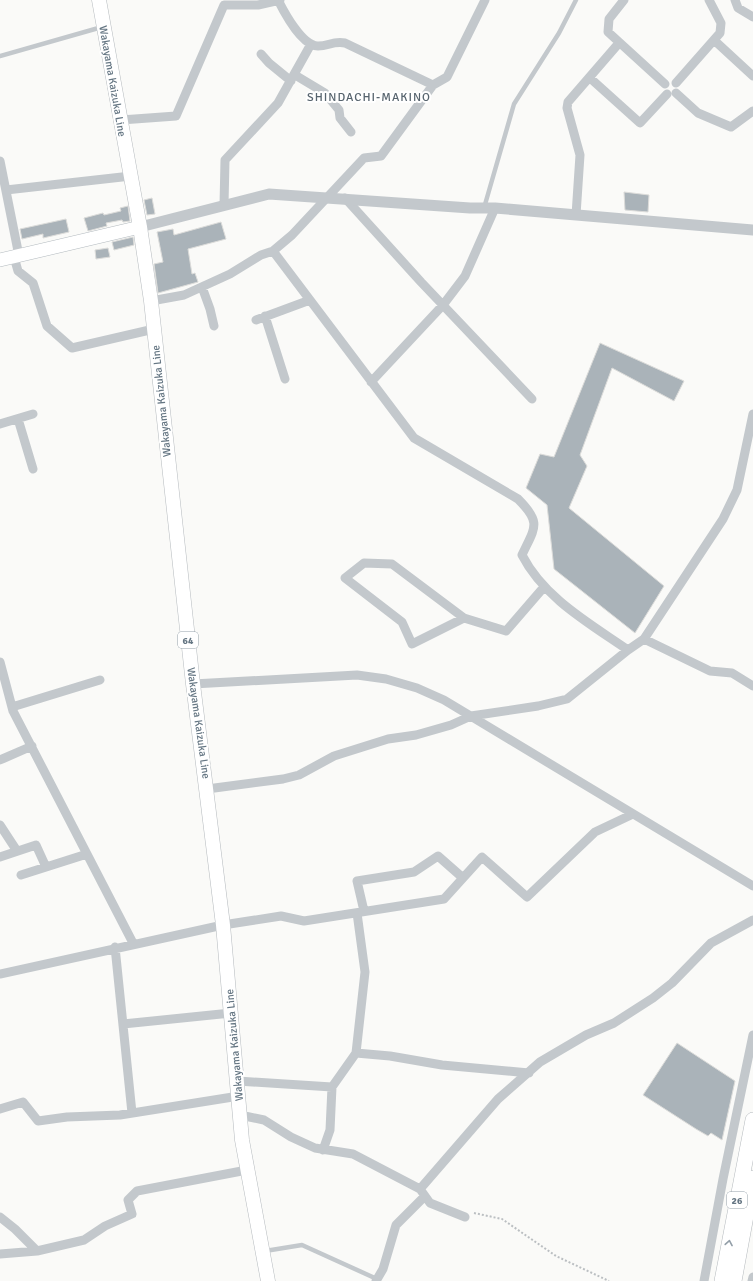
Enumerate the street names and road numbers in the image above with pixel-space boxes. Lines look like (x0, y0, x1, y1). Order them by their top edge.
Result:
street label: Wakayama Kaizuka Line (96, 25, 129, 138)
street label: Wakayama Kaizuka Line (149, 344, 174, 458)
road number: 64 (178, 632, 198, 648)
street label: Wakayama Kaizuka Line (184, 666, 213, 780)
street label: Wakayama Kaizuka Line (223, 988, 246, 1102)
road number: 26 (727, 1192, 747, 1208)

